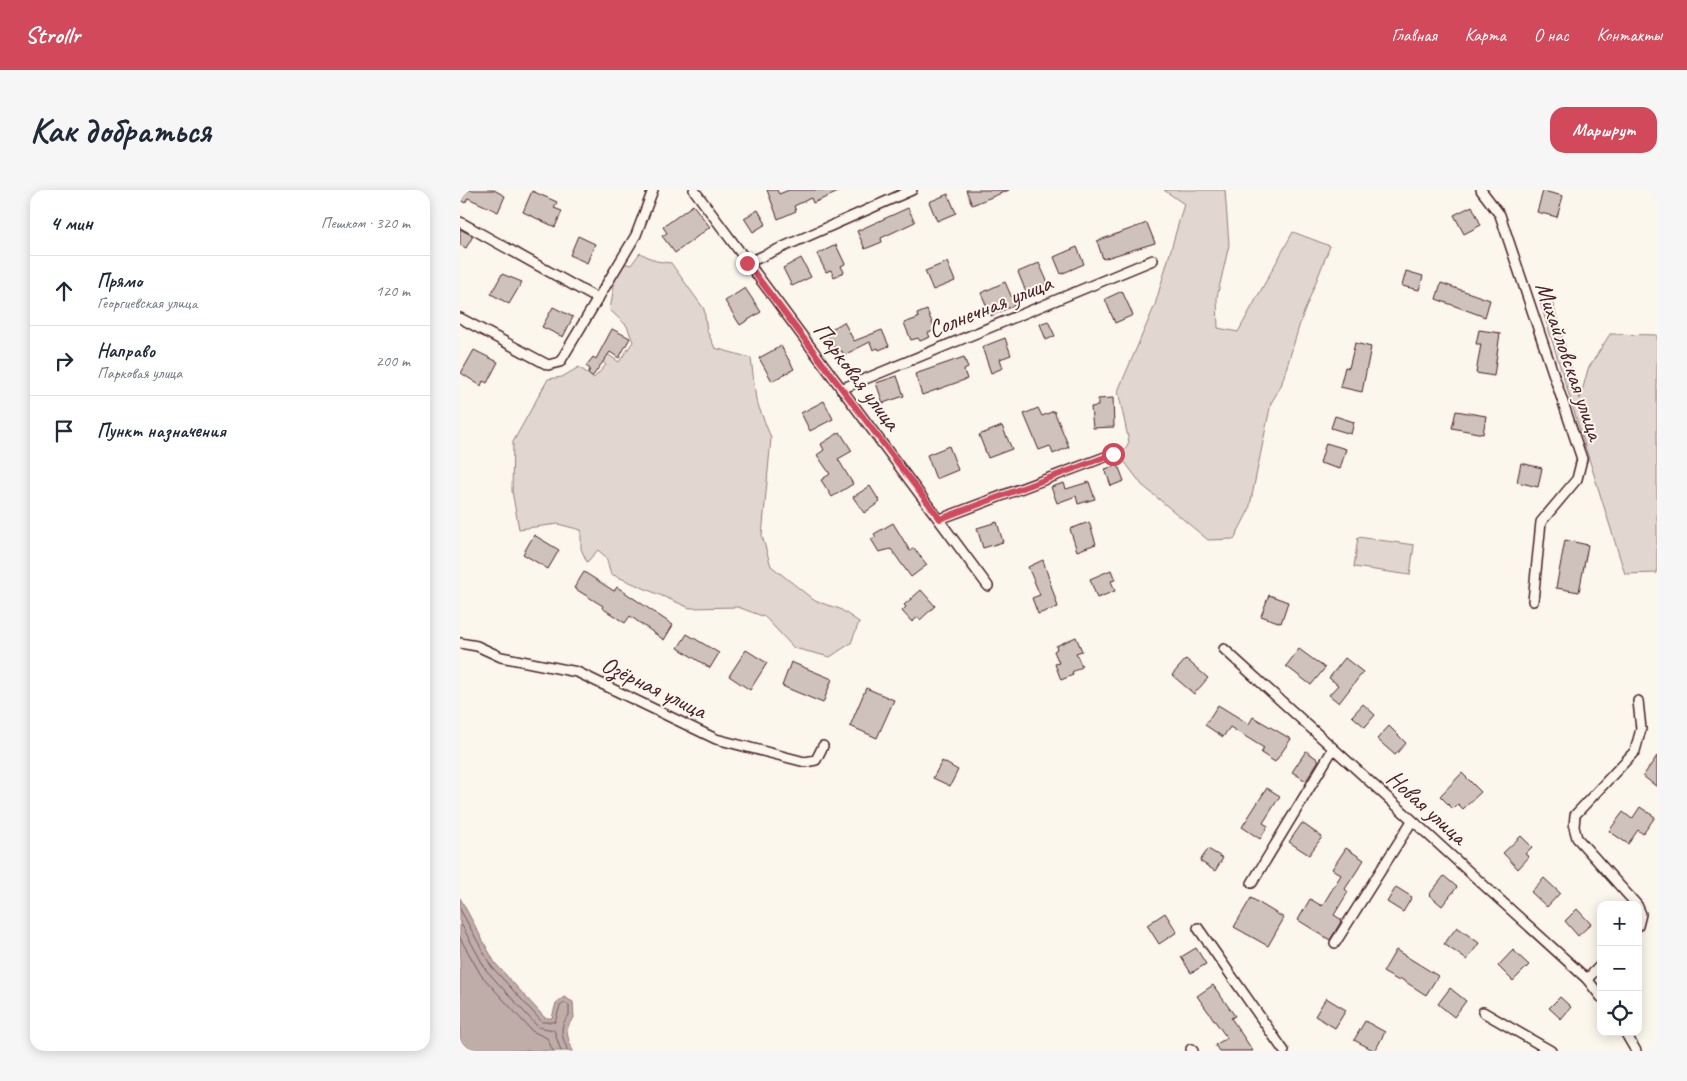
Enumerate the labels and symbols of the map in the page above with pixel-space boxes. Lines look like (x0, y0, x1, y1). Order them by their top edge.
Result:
route end (736, 252, 759, 275)
street label: Солнечная улица (924, 267, 1058, 344)
street label: Михайловская улица (1529, 278, 1612, 446)
street label: Парковая улица (807, 316, 908, 437)
route start (1102, 443, 1125, 466)
street label: Озёрная улица (596, 649, 713, 727)
street label: Новая улица (1381, 763, 1475, 852)

